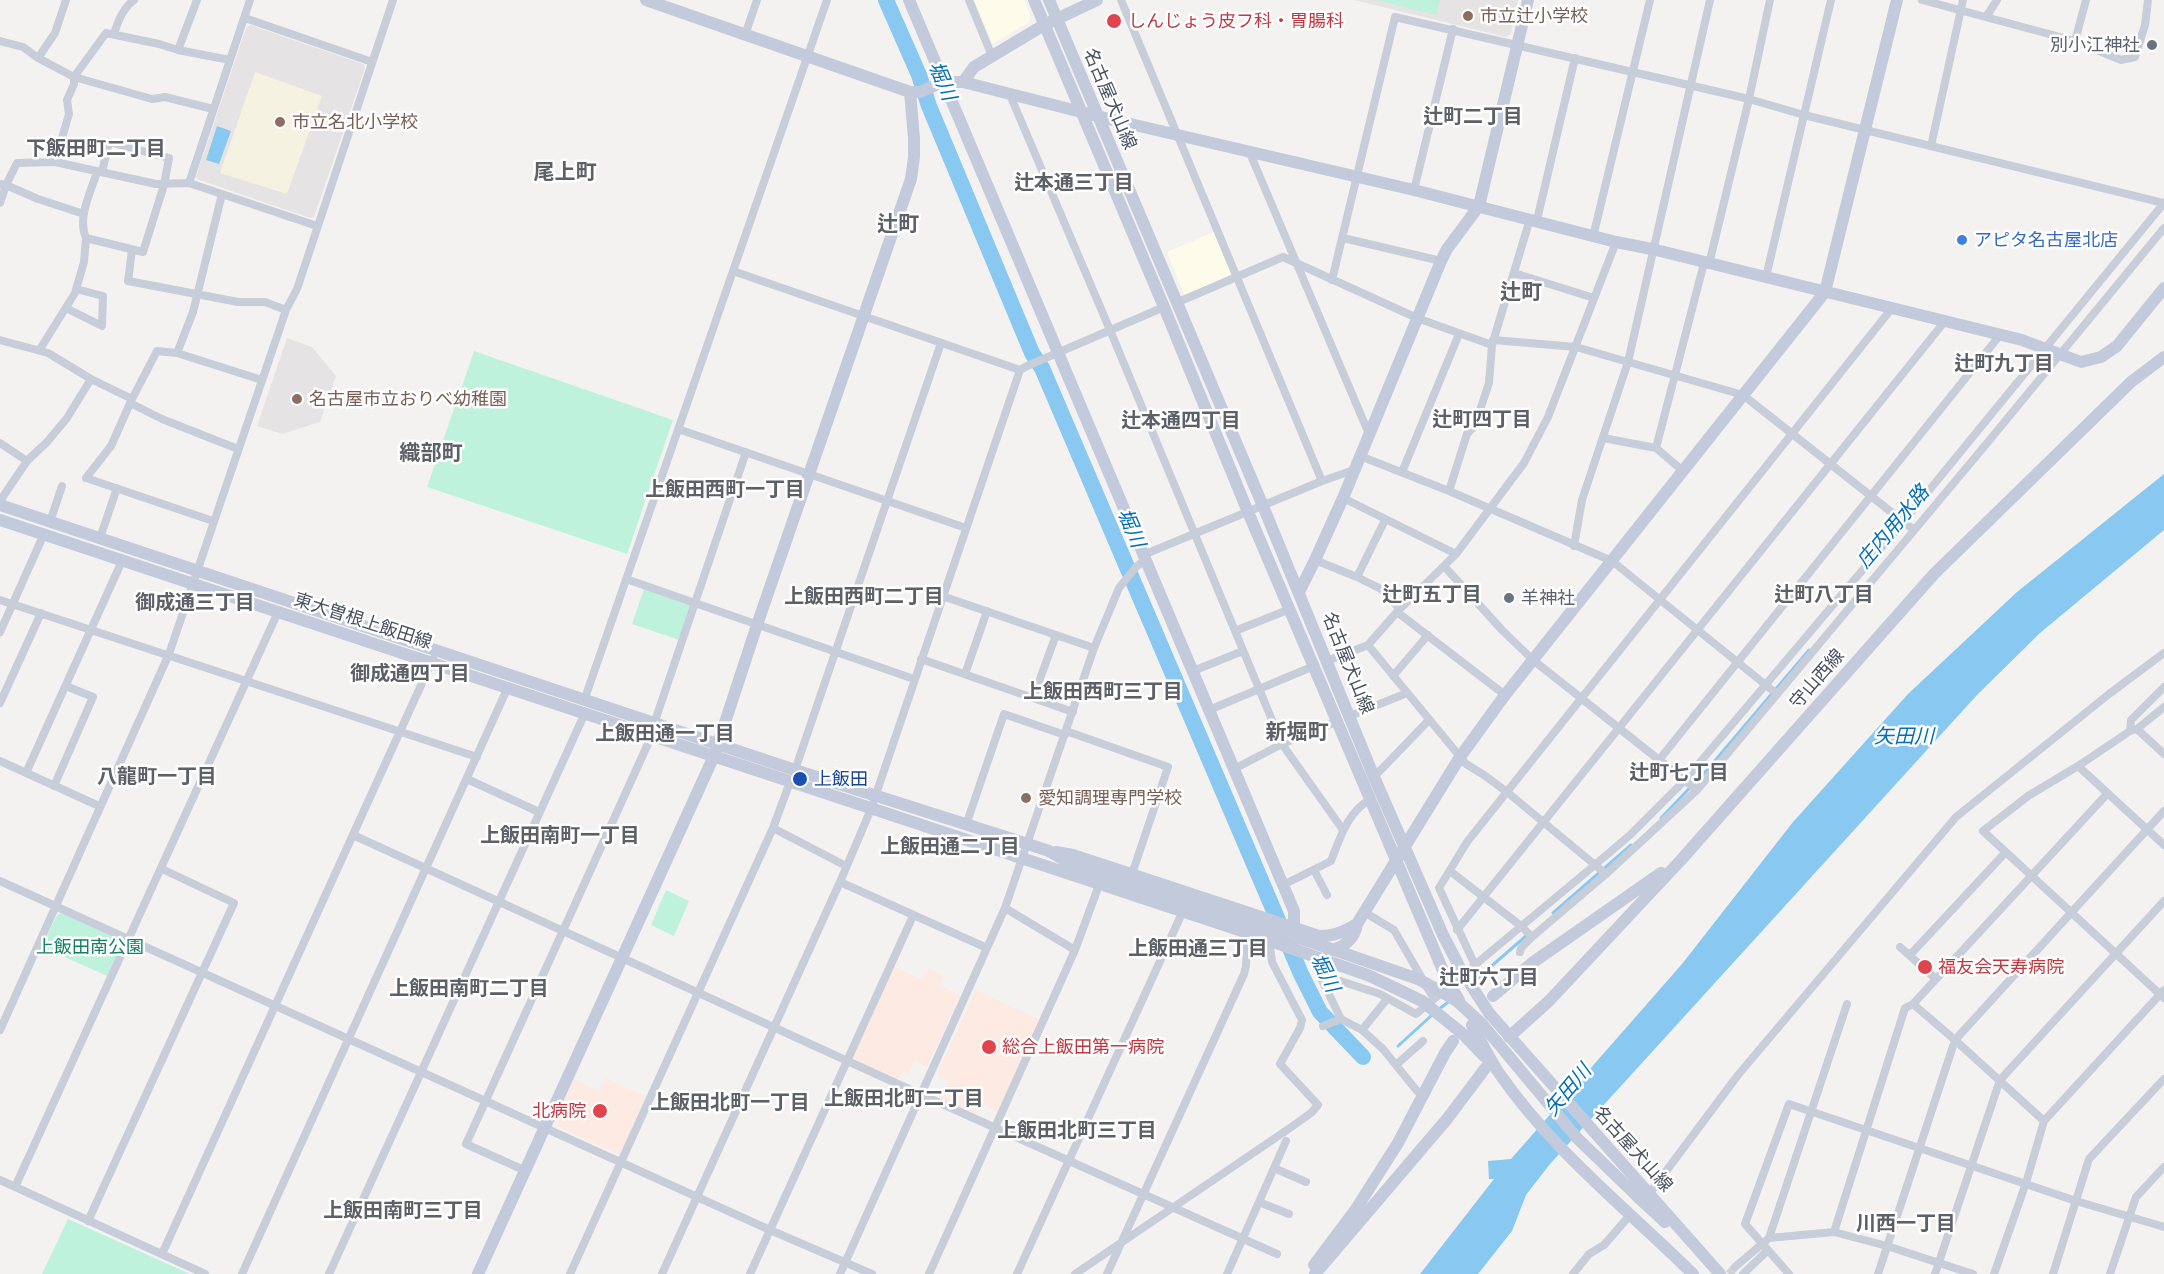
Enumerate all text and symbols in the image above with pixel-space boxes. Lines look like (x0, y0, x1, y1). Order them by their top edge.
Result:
place label: 市立辻小学校 (1480, 5, 1588, 27)
marker: 市立辻小学校 (1461, 9, 1475, 23)
place label: しんじょう皮フ科・胃腸科 (1128, 10, 1344, 32)
marker: しんじょう皮フ科・胃腸科 (1105, 12, 1123, 30)
place label: 別小江神社 (2050, 34, 2140, 56)
marker: 別小江神社 (2145, 38, 2159, 52)
street label: 名古屋犬山線 (1079, 45, 1141, 153)
water label: 堀川 (923, 58, 961, 104)
district label: 辻町二丁目 (1423, 105, 1523, 129)
place label: 市立名北小学校 (292, 111, 418, 133)
marker: 市立名北小学校 (273, 115, 287, 129)
district label: 下飯田町二丁目 (26, 137, 166, 161)
district label: 尾上町 (534, 159, 596, 185)
district label: 辻本通三丁目 (1014, 171, 1134, 195)
district label: 辻町 (877, 211, 919, 237)
place label: アピタ名古屋北店 (1974, 229, 2118, 251)
marker: アピタ名古屋北店 (1955, 233, 1969, 247)
district label: 辻町 (1500, 279, 1542, 305)
district label: 辻町九丁目 (1954, 352, 2054, 376)
place label: 名古屋市立おりべ幼稚園 (309, 388, 507, 410)
marker: 名古屋市立おりべ幼稚園 (290, 392, 304, 406)
district label: 辻町四丁目 (1432, 408, 1532, 432)
district label: 辻本通四丁目 (1121, 409, 1241, 433)
district label: 織部町 (400, 440, 462, 466)
district label: 上飯田西町一丁目 (645, 478, 805, 502)
water label: 庄内用水路 (1852, 481, 1934, 573)
water label: 堀川 (1112, 505, 1150, 551)
district label: 辻町五丁目 (1382, 583, 1482, 607)
district label: 辻町八丁目 (1774, 583, 1874, 607)
district label: 上飯田西町二丁目 (784, 585, 944, 609)
place label: 羊神社 (1521, 587, 1575, 609)
street label: 東大曽根上飯田線 (291, 588, 435, 654)
district label: 御成通三丁目 (135, 591, 255, 615)
marker: 羊神社 (1502, 591, 1516, 605)
street label: 名古屋犬山線 (1318, 609, 1378, 717)
street label: 守山西線 (1785, 645, 1849, 713)
district label: 御成通四丁目 (350, 662, 470, 686)
district label: 上飯田西町三丁目 (1023, 680, 1183, 704)
district label: 新堀町 (1266, 719, 1328, 745)
district label: 上飯田通一丁目 (595, 722, 735, 746)
water label: 矢田川 (1874, 725, 1934, 749)
district label: 辻町七丁目 (1629, 761, 1729, 785)
district label: 八龍町一丁目 (97, 765, 217, 789)
place label: 上飯田 (814, 768, 868, 790)
marker: 上飯田 (791, 770, 809, 788)
place label: 愛知調理専門学校 (1038, 787, 1182, 809)
marker: 愛知調理専門学校 (1019, 791, 1033, 805)
district label: 上飯田南町一丁目 (480, 824, 640, 848)
district label: 上飯田通二丁目 (880, 835, 1020, 859)
park label: 上飯田南公園 (36, 936, 144, 958)
district label: 上飯田通三丁目 (1128, 937, 1268, 961)
water label: 堀川 (1305, 950, 1345, 996)
place label: 福友会天寿病院 (1938, 956, 2064, 978)
marker: 福友会天寿病院 (1916, 958, 1934, 976)
district label: 辻町六丁目 (1439, 966, 1539, 990)
district label: 上飯田南町二丁目 (389, 977, 549, 1001)
place label: 総合上飯田第一病院 (1002, 1036, 1164, 1058)
marker: 総合上飯田第一病院 (980, 1038, 998, 1056)
water label: 矢田川 (1540, 1059, 1596, 1121)
district label: 上飯田北町二丁目 (824, 1087, 984, 1111)
district label: 上飯田北町一丁目 (650, 1091, 810, 1115)
place label: 北病院 (532, 1100, 586, 1122)
marker: 北病院 (591, 1102, 609, 1120)
street label: 名古屋犬山線 (1589, 1102, 1677, 1196)
district label: 上飯田北町三丁目 (997, 1119, 1157, 1143)
district label: 上飯田南町三丁目 (323, 1199, 483, 1223)
district label: 川西一丁目 (1856, 1212, 1956, 1236)

